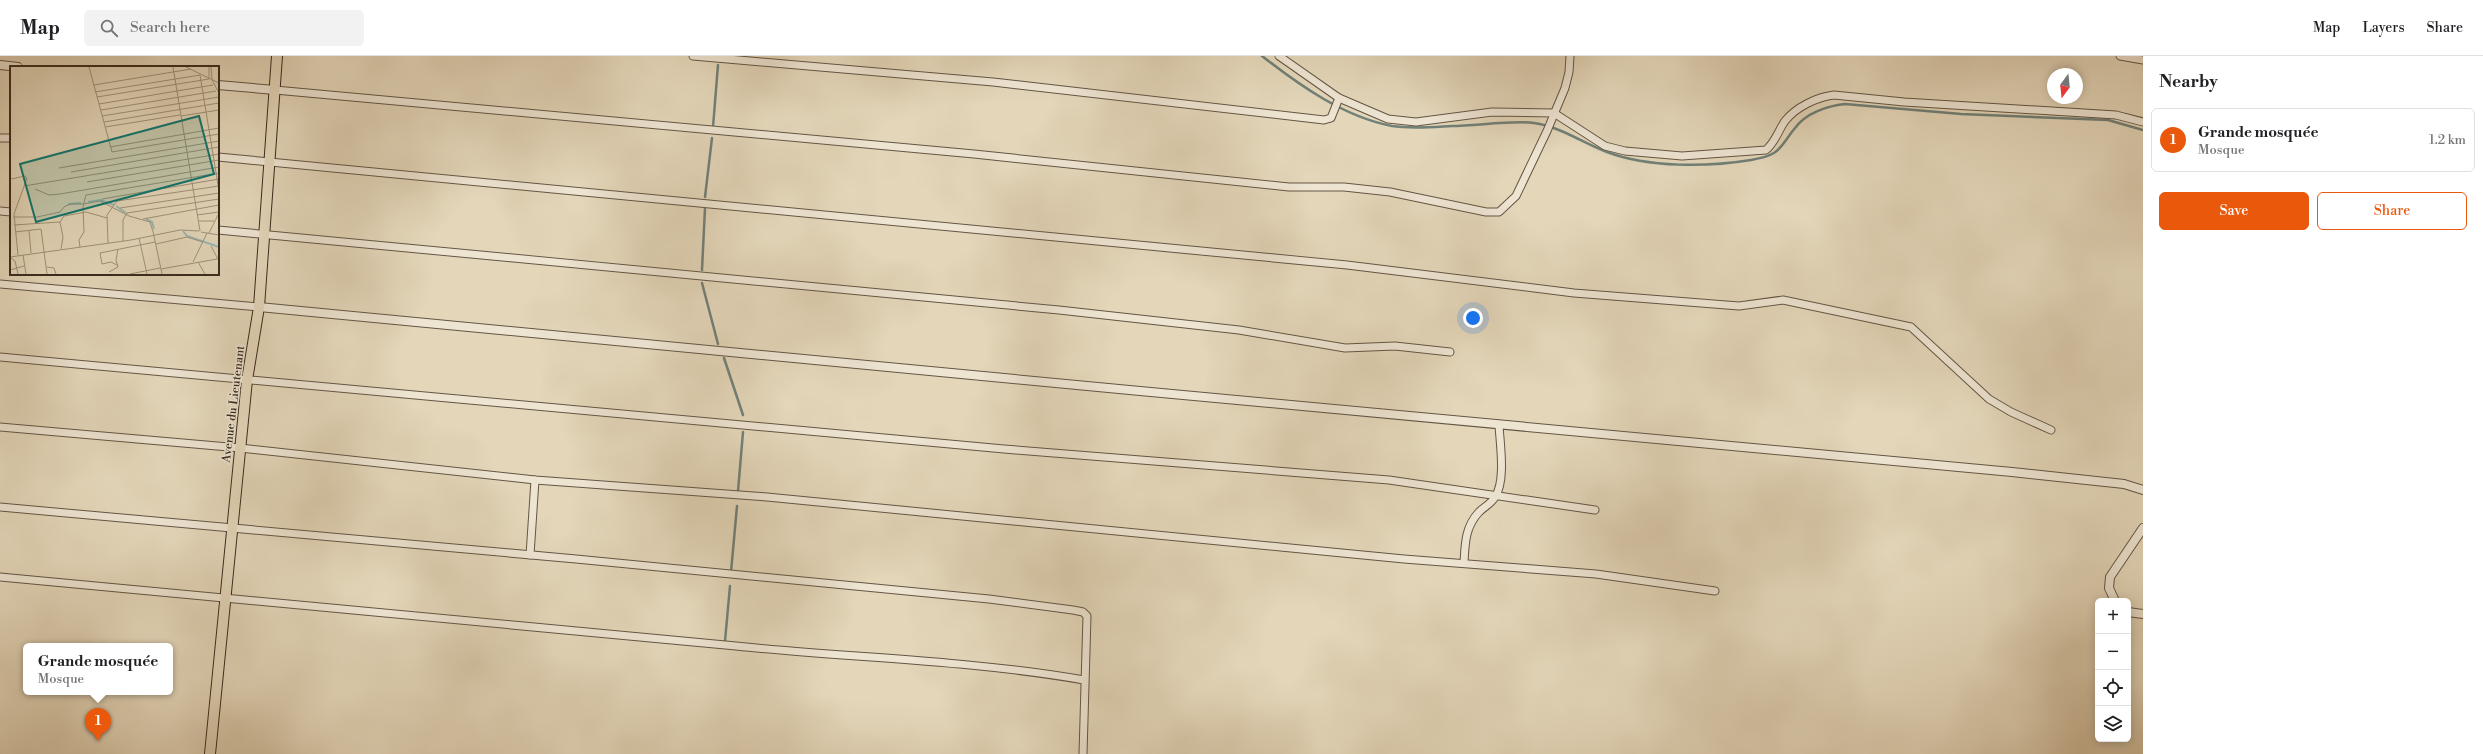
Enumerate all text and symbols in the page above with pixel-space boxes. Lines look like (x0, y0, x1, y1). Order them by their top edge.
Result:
search box (84, 10, 364, 46)
text: Map (20, 16, 60, 40)
icon: search (98, 17, 120, 39)
text: Search here (130, 18, 210, 37)
text: Map (2313, 19, 2340, 37)
text: Layers (2362, 19, 2405, 37)
text: Share (2427, 19, 2463, 37)
inset map (10, 66, 219, 275)
north arrow (2047, 68, 2083, 104)
text: Nearby (2159, 71, 2218, 93)
text: Grande mosquée (2198, 123, 2319, 142)
text: 1 (2170, 132, 2176, 148)
text: 1.2 km (2429, 132, 2466, 148)
text: Mosque (2198, 142, 2245, 158)
button: Save (2159, 192, 2309, 230)
button: Share (2317, 192, 2467, 230)
your location (1463, 308, 1483, 328)
street label: Avenue du Lieutenant (219, 344, 248, 464)
map controls (2095, 598, 2131, 742)
button: + (2095, 598, 2131, 634)
button: − (2095, 634, 2131, 670)
popup (23, 643, 173, 695)
text: Grande mosquée (38, 652, 158, 671)
button: locate (2095, 670, 2131, 706)
text: Mosque (38, 671, 84, 687)
button: layers (2095, 706, 2131, 742)
pin: 1 (85, 708, 111, 741)

